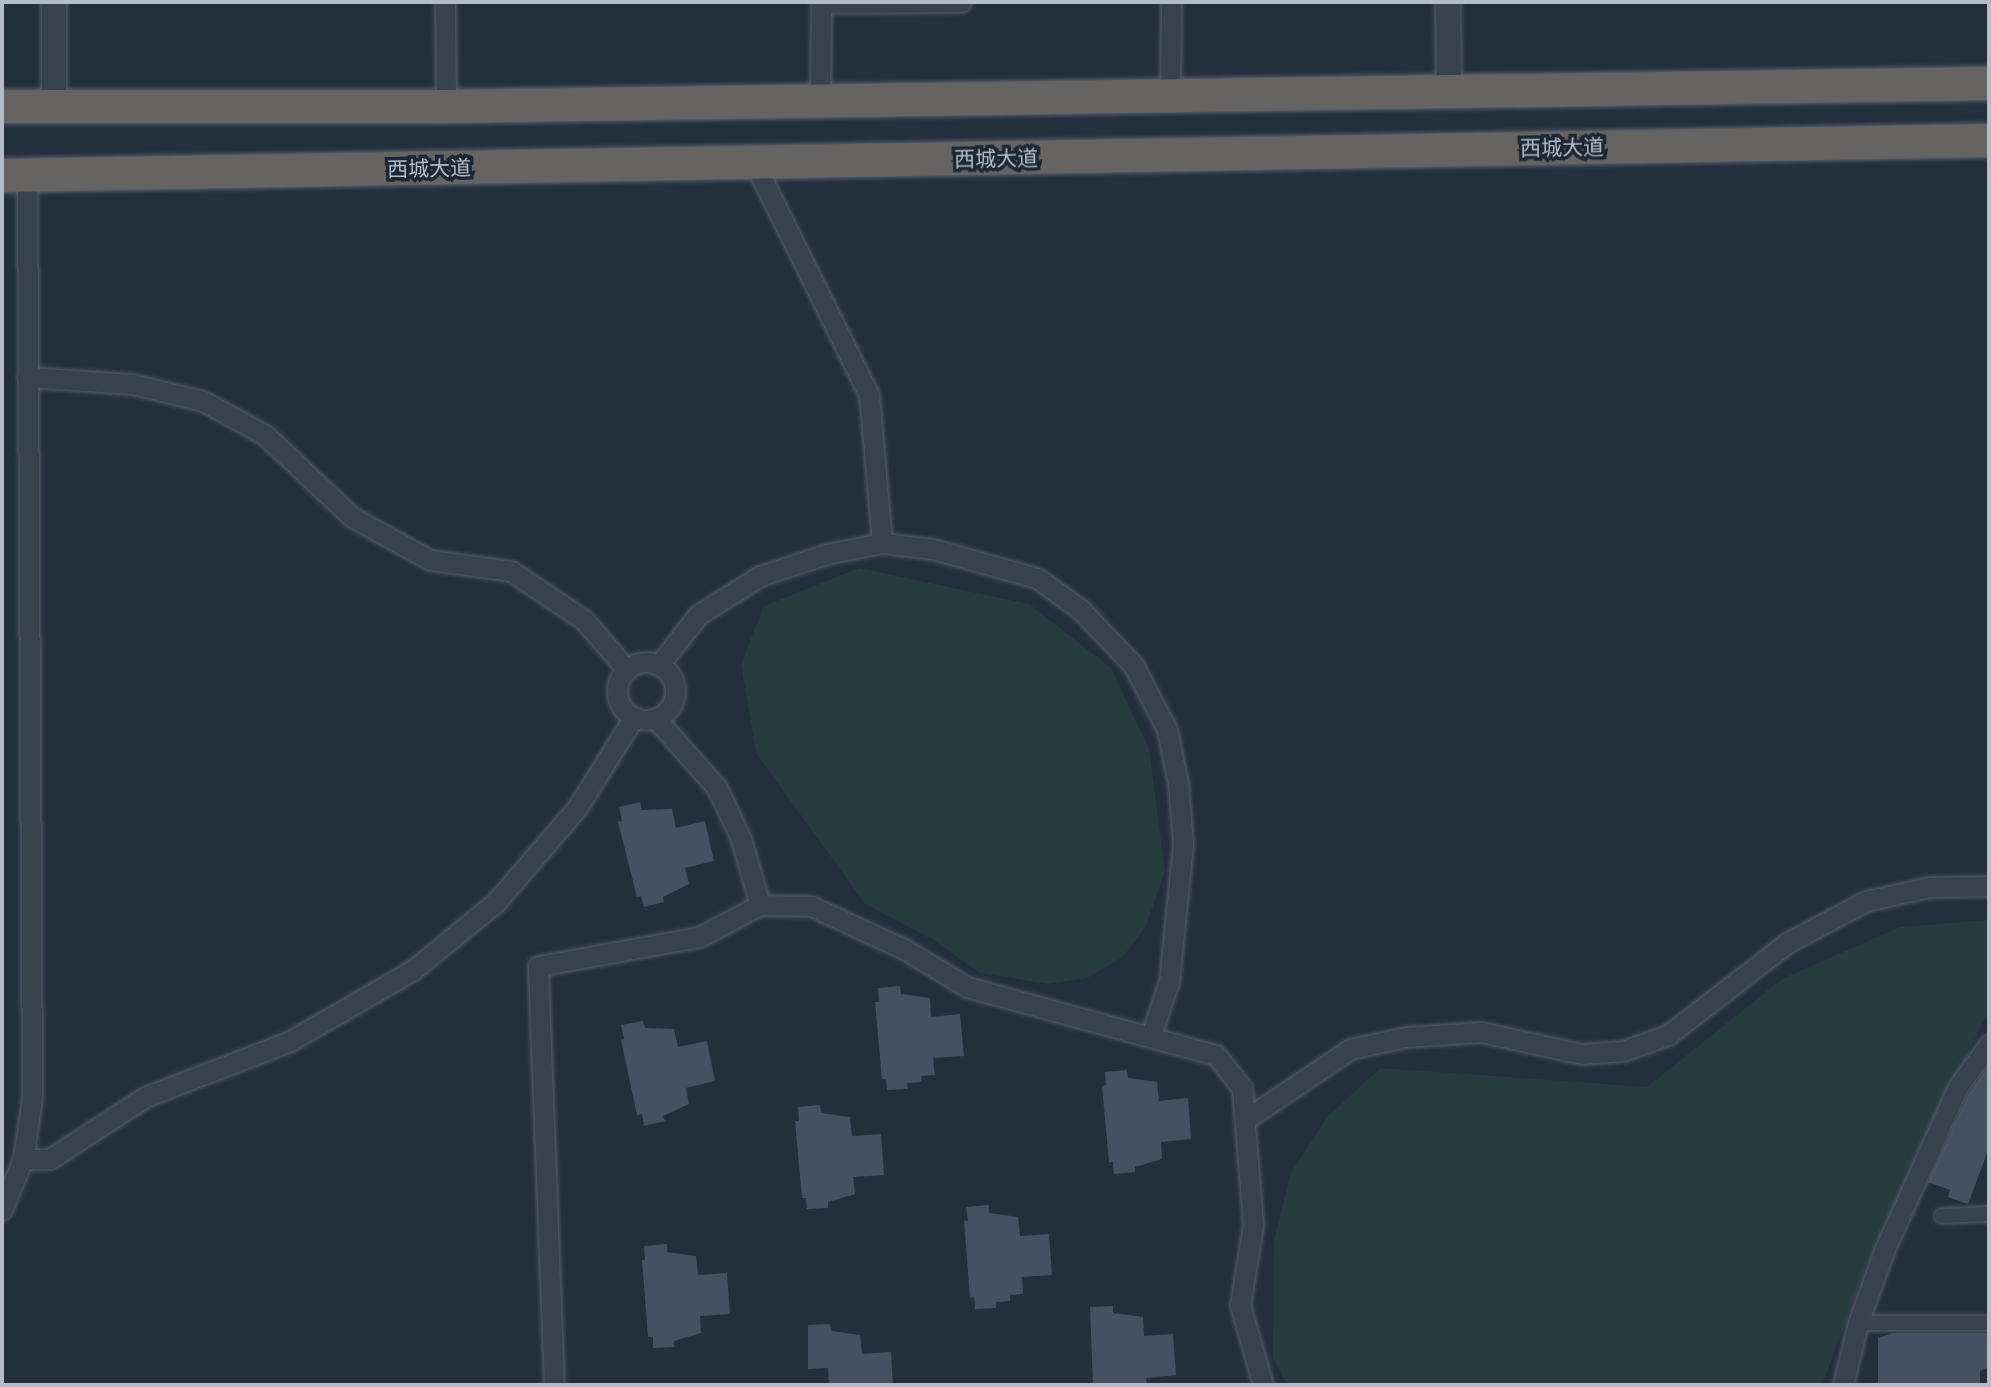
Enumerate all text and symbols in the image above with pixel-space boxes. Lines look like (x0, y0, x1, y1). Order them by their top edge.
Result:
street label: 西城大道 (1520, 134, 1604, 160)
street label: 西城大道 (954, 145, 1038, 171)
street label: 西城大道 (387, 155, 471, 181)

